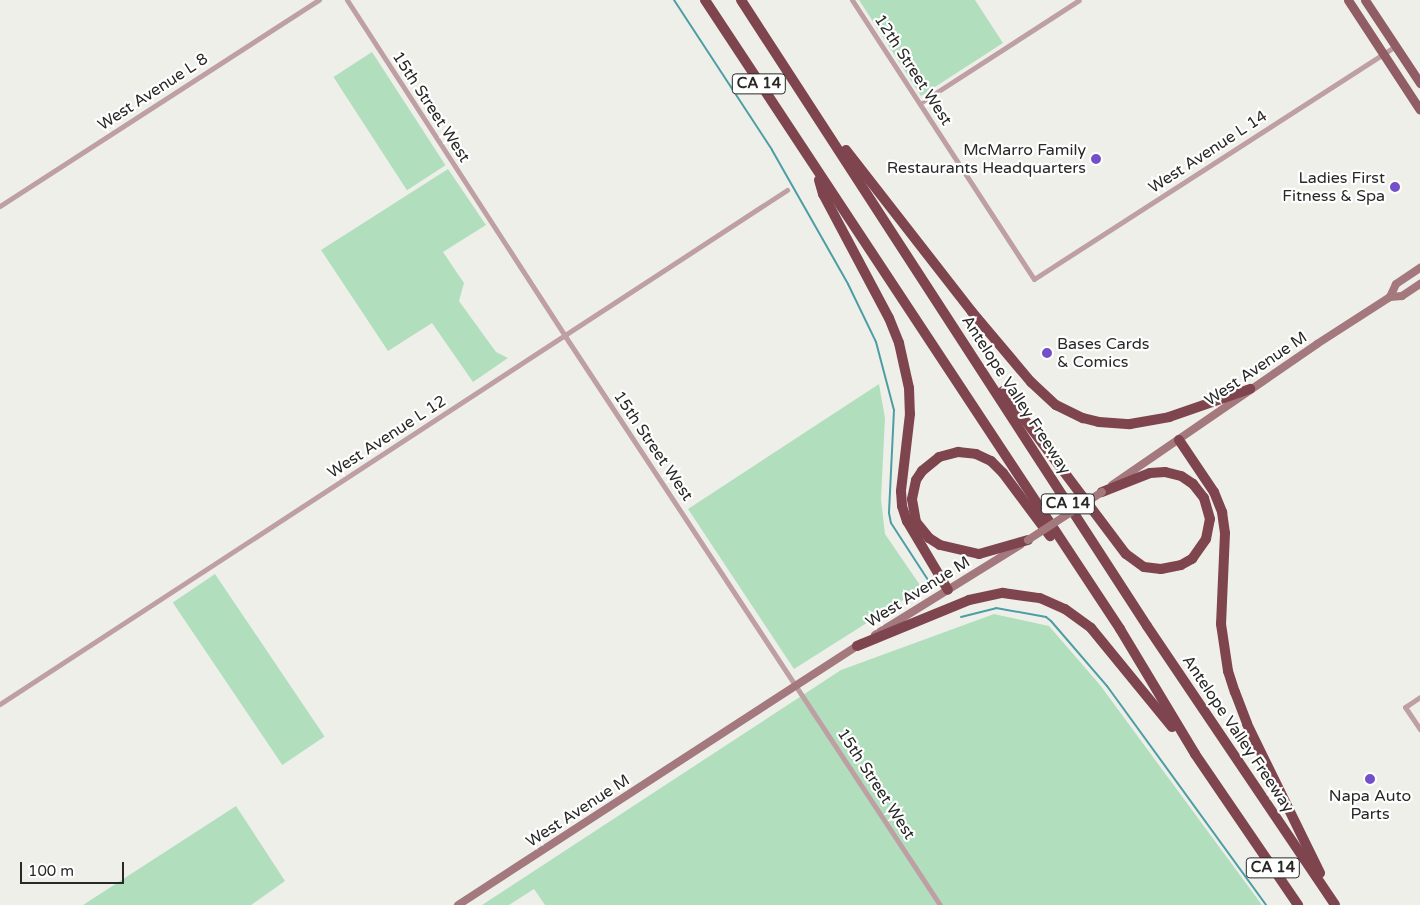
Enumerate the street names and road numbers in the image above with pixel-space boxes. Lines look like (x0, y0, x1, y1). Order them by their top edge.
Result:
street label: 12th Street West (870, 11, 956, 129)
street label: 15th Street West (388, 48, 474, 166)
street label: West Avenue L 8 (94, 49, 212, 135)
road number: CA 14 (732, 72, 786, 96)
street label: West Avenue L 14 (1145, 107, 1271, 197)
street label: Antelope Valley Freeway (957, 312, 1075, 478)
street label: West Avenue M (1201, 328, 1311, 410)
street label: 15th Street West (609, 387, 697, 505)
street label: West Avenue L 12 (324, 392, 450, 482)
road number: CA 14 (1040, 492, 1096, 516)
street label: West Avenue M (862, 552, 974, 632)
street label: Antelope Valley Freeway (1178, 652, 1298, 816)
street label: 15th Street West (833, 725, 919, 843)
street label: West Avenue M (523, 770, 633, 852)
road number: CA 14 (1246, 856, 1300, 880)

